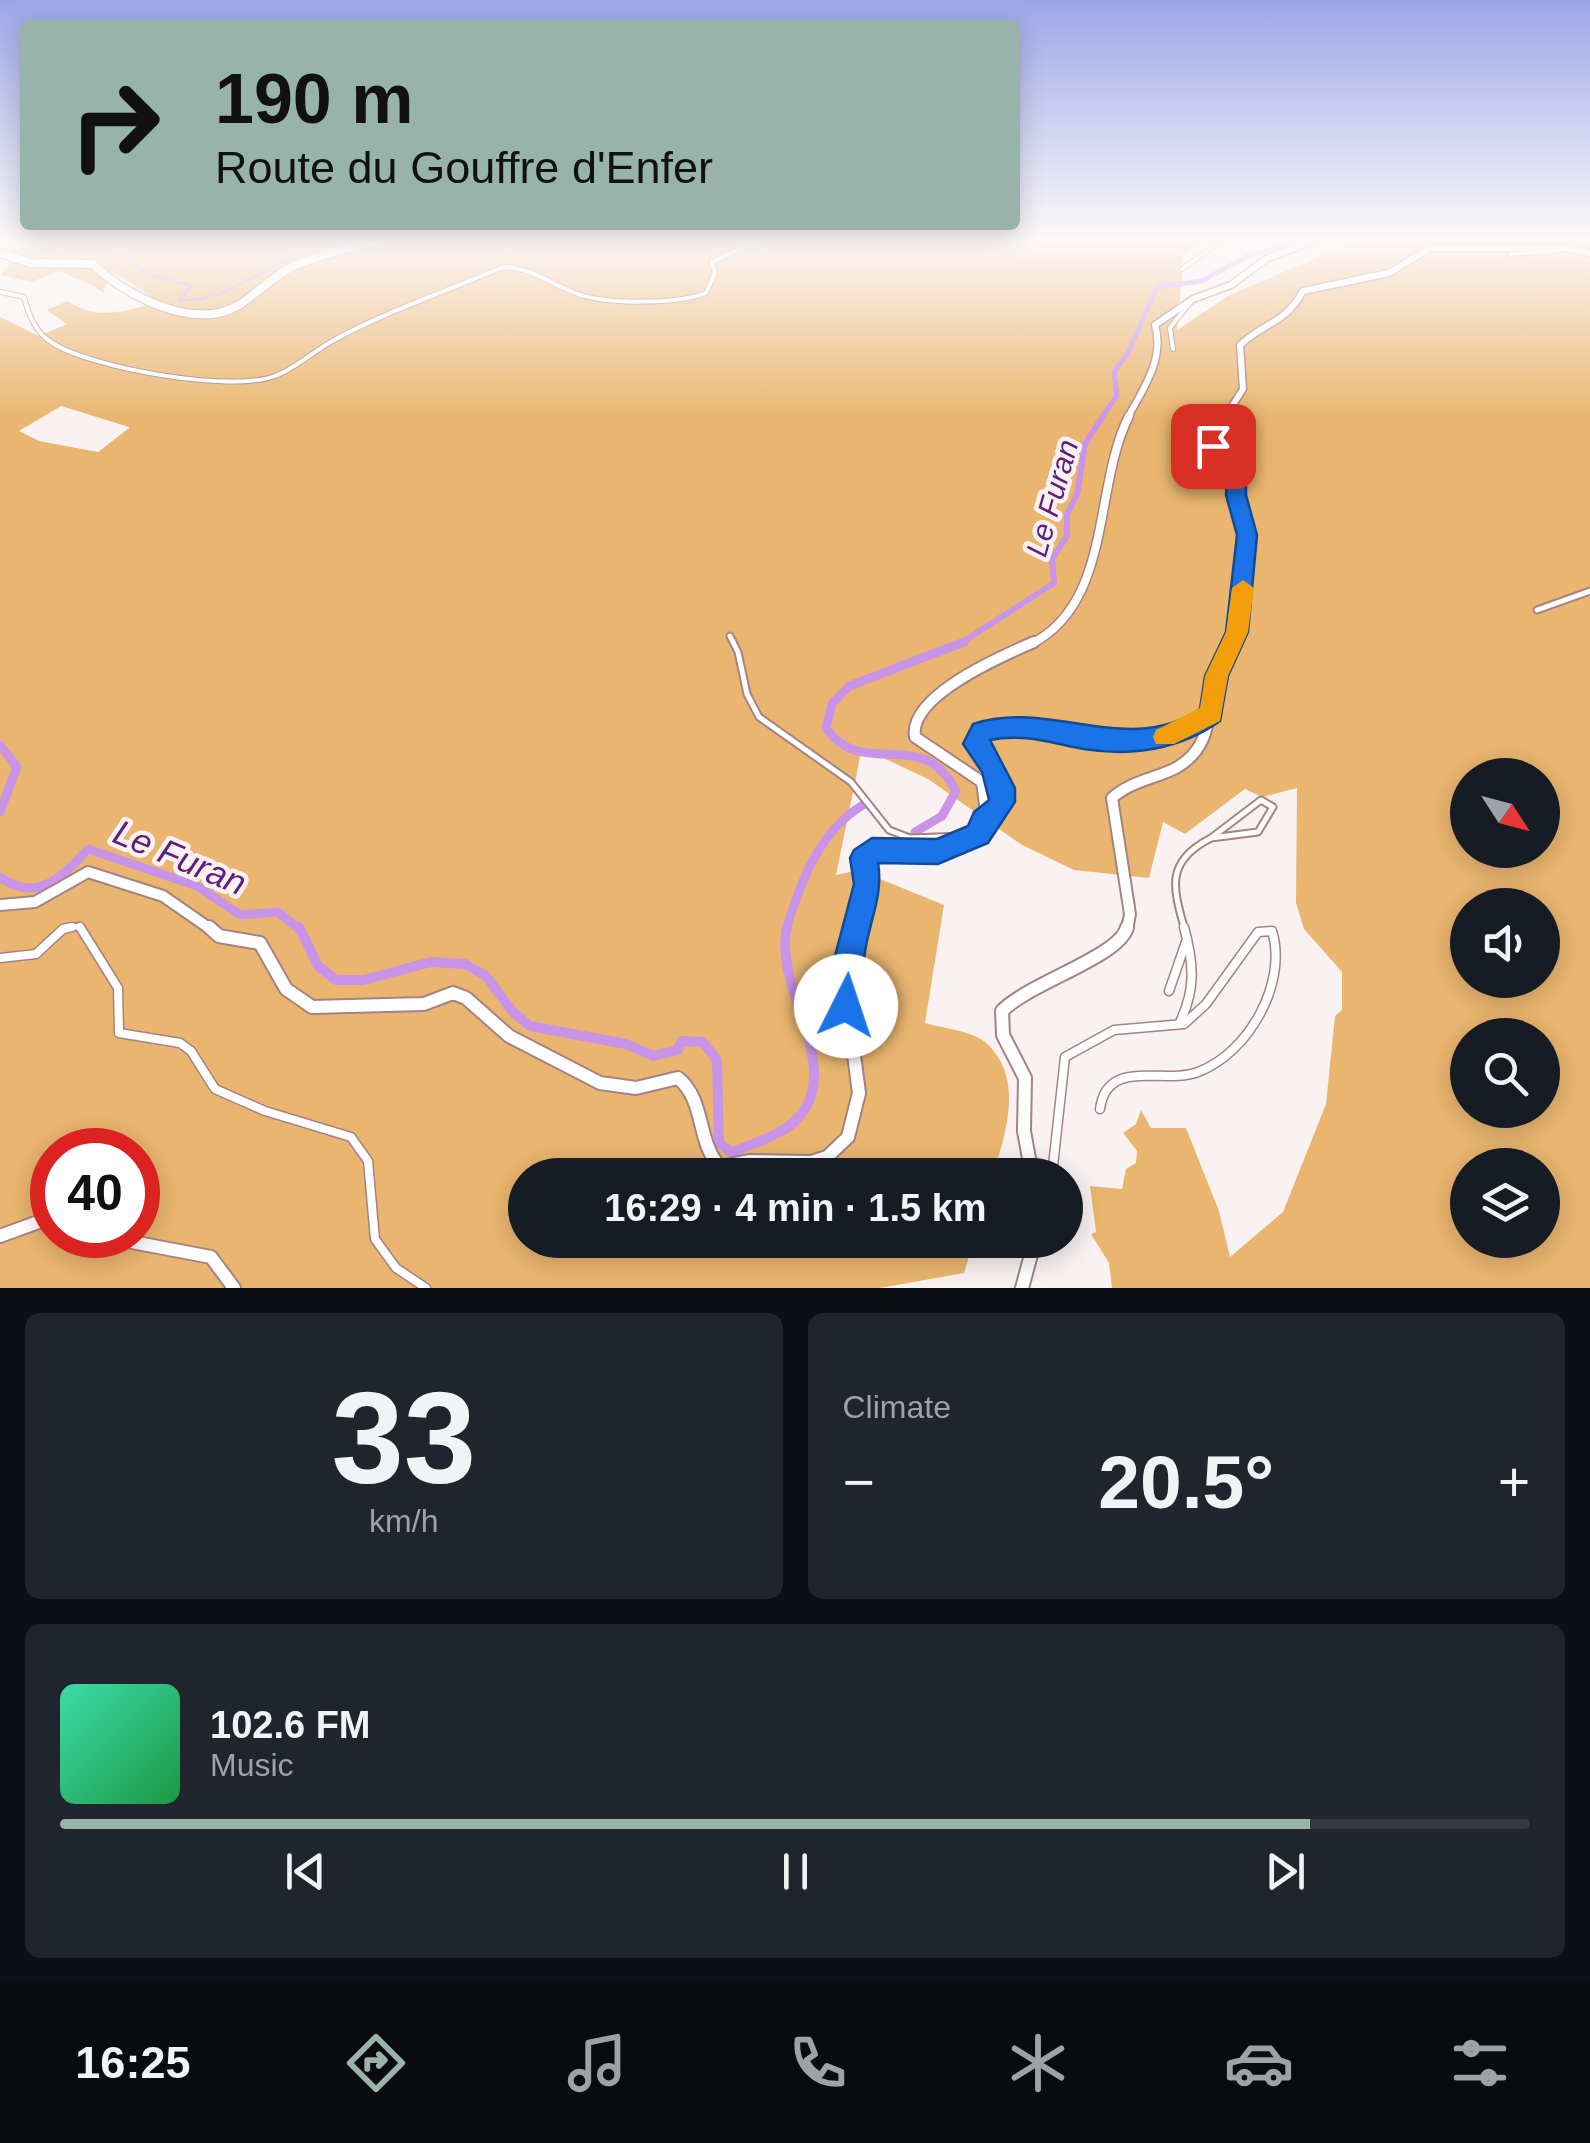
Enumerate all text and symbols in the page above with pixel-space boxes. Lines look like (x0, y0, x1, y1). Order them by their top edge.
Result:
icon: right (50, 60, 180, 190)
text: 190 m (215, 60, 413, 138)
text: Route du Gouffre d'Enfer (215, 142, 713, 193)
pin (1171, 404, 1256, 489)
icon: arrive (1186, 419, 1241, 474)
water label: Le Furan (1020, 436, 1084, 560)
north arrow (1450, 758, 1560, 868)
map controls (1450, 758, 1560, 1258)
water label: Le Furan (108, 812, 252, 902)
button: sound (1450, 888, 1560, 998)
position arrow (794, 954, 898, 1058)
button: search (1450, 1018, 1560, 1128)
speed limit sign: 40 (30, 1128, 160, 1258)
button: layers (1450, 1148, 1560, 1258)
text: 16:29 · 4 min · 1.5 km (604, 1187, 987, 1229)
text: 33 (331, 1365, 476, 1511)
text: Climate (843, 1389, 951, 1425)
text: 20.5° (1098, 1440, 1274, 1524)
text: − (843, 1451, 875, 1513)
text: + (1498, 1451, 1530, 1513)
text: km/h (369, 1503, 438, 1539)
text: 102.6 FM (210, 1704, 371, 1746)
text: Music (210, 1747, 294, 1783)
icon: previous (278, 1844, 333, 1899)
icon: pause (768, 1844, 823, 1899)
icon: next (1258, 1844, 1313, 1899)
icon: directions (341, 2028, 411, 2098)
icon: music (562, 2028, 632, 2098)
icon: phone (783, 2028, 853, 2098)
icon: climate (1003, 2028, 1073, 2098)
icon: car (1224, 2028, 1294, 2098)
icon: filters (1445, 2028, 1515, 2098)
text: 16:25 (75, 2037, 190, 2088)

